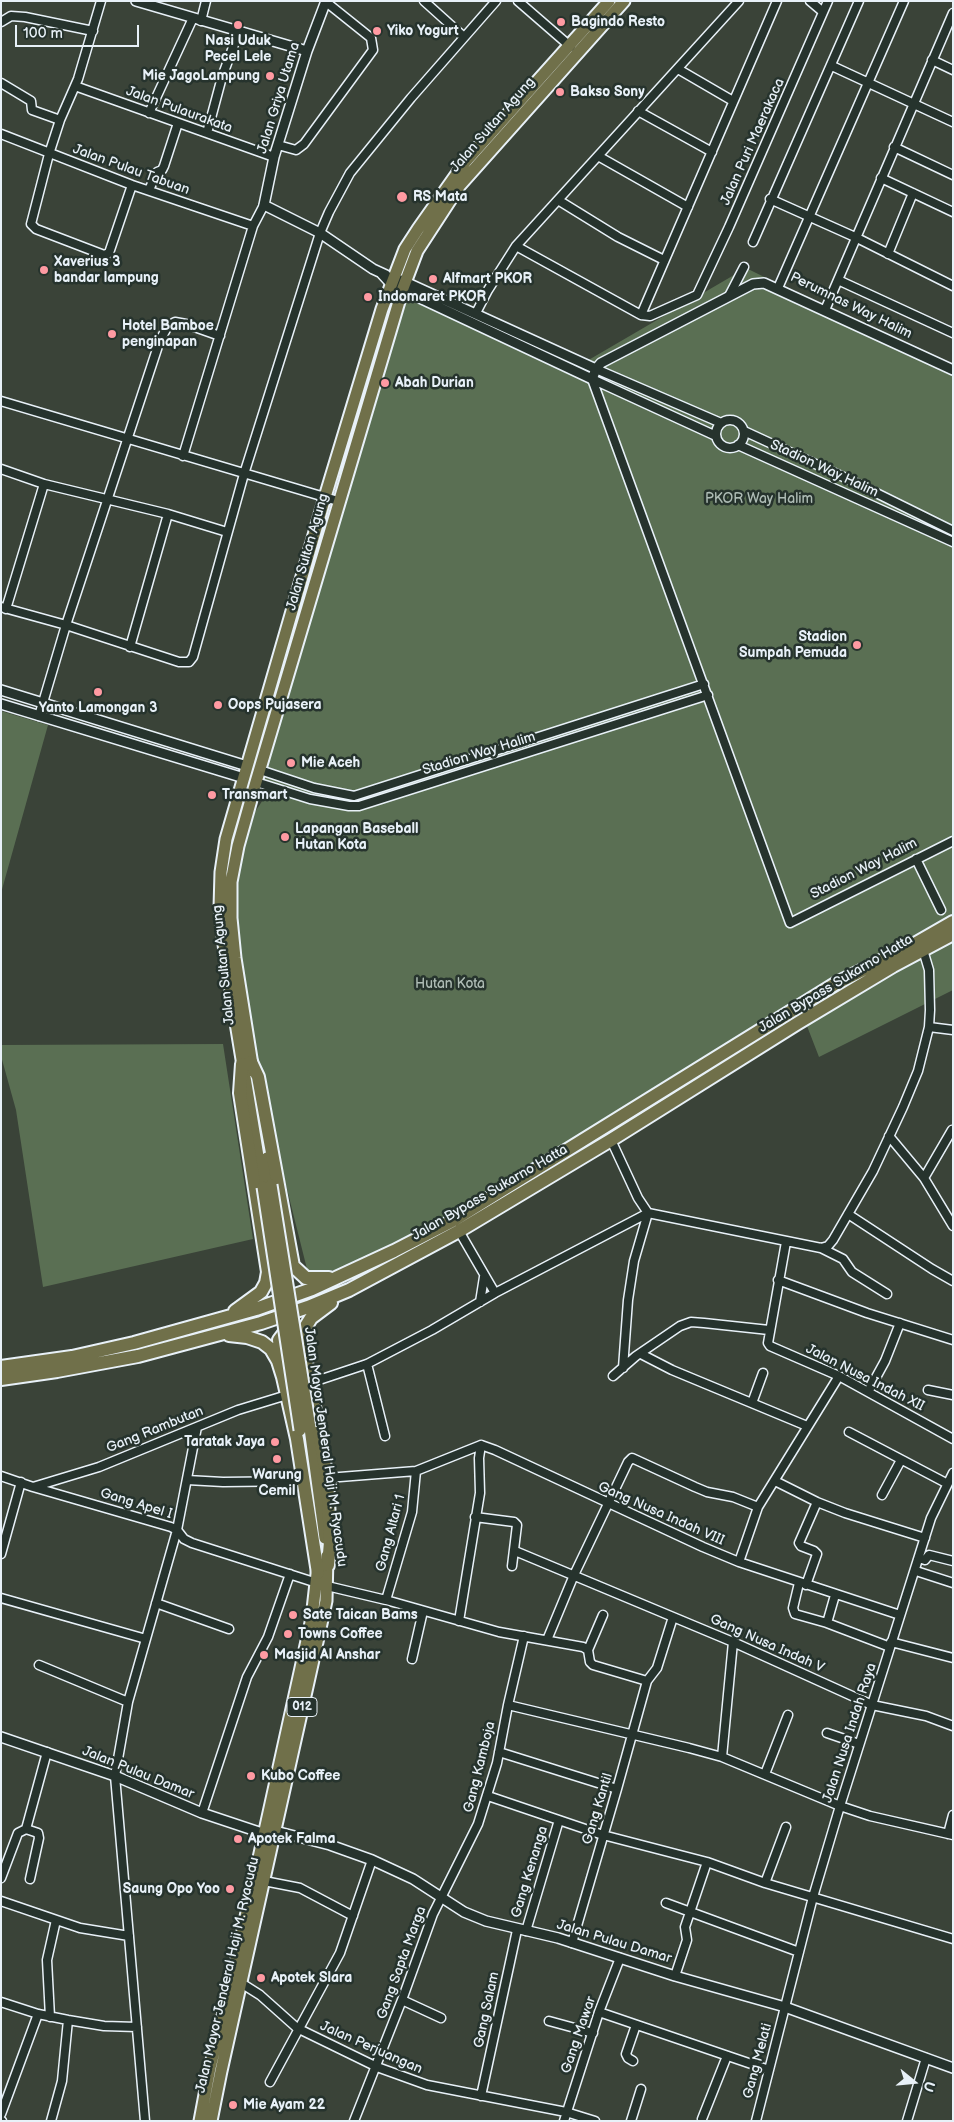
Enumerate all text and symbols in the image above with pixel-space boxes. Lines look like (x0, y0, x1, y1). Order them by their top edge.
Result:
place label: Bagindo Resto (571, 14, 665, 30)
scale bar (18, 15, 141, 47)
marker: Bagindo Resto (555, 16, 567, 28)
marker: Nasi Uduk Pecel Lele (232, 19, 244, 31)
place label: Yiko Yogurt (387, 23, 459, 39)
text: 100 m (23, 24, 63, 43)
marker: Yiko Yogurt (371, 25, 383, 37)
place label: Nasi Uduk Pecel Lele (205, 33, 271, 65)
street label: Jalan Griya Utama (254, 40, 304, 156)
place label: Mie JagoLampung (142, 68, 260, 84)
marker: Mie JagoLampung (264, 70, 276, 82)
street label: Jalan Sultan Agung (447, 74, 539, 176)
street label: Jalan Puri Maerakaca (717, 76, 789, 208)
street label: Jalan Pulaurakata (124, 83, 234, 137)
place label: Bakso Sony (570, 84, 645, 100)
marker: Bakso Sony (554, 86, 566, 98)
street label: Jalan Pulau Tabuan (70, 141, 192, 199)
place label: RS Mata (413, 189, 467, 205)
marker: RS Mata (395, 190, 409, 204)
place label: Xaverius 3 bandar lampung (54, 254, 159, 286)
marker: Xaverius 3 bandar lampung (38, 264, 50, 276)
street label: Perumnas Way Halim (787, 269, 915, 343)
place label: Alfmart PKOR (443, 271, 532, 287)
marker: Alfmart PKOR (427, 273, 439, 285)
place label: Indomaret PKOR (378, 289, 486, 305)
marker: Indomaret PKOR (362, 291, 374, 303)
place label: Hotel Bamboe penginapan (122, 318, 214, 351)
marker: Hotel Bamboe penginapan (106, 328, 118, 340)
place label: Abah Durian (395, 375, 474, 391)
marker: Abah Durian (379, 377, 391, 389)
street label: Stadion Way Halim (767, 437, 881, 501)
park label: PKOR Way Halim (705, 491, 813, 507)
street label: Jalan Sultan Agung (283, 492, 333, 612)
place label: Stadion Sumpah Pemuda (739, 629, 847, 662)
marker: Stadion Sumpah Pemuda (851, 639, 863, 651)
marker: Yanto Lamongan 3 (92, 686, 104, 698)
place label: Oops Pujasera (228, 697, 322, 713)
marker: Oops Pujasera (212, 699, 224, 711)
place label: Yanto Lamongan 3 (39, 700, 157, 716)
street label: Stadion Way Halim (420, 729, 538, 779)
place label: Mie Aceh (301, 755, 360, 771)
marker: Mie Aceh (285, 757, 297, 769)
place label: Transmart (222, 787, 287, 803)
marker: Transmart (206, 789, 218, 801)
place label: Lapangan Baseball Hutan Kota (295, 821, 418, 854)
marker: Lapangan Baseball Hutan Kota (279, 831, 291, 843)
street label: Stadion Way Halim (808, 835, 920, 903)
street label: Jalan Sultan Agung (209, 904, 239, 1026)
street label: Jalan Bypass Sukarno Hatta (756, 931, 916, 1037)
park label: Hutan Kota (415, 976, 485, 992)
street label: Jalan Bypass Sukarno Hatta (409, 1141, 571, 1245)
street label: Jalan Mayor Jenderal Haji M. Ryacudu (300, 1326, 350, 1568)
street label: Jalan Nusa Indah XII (803, 1341, 927, 1415)
street label: Gang Rambutan (104, 1403, 206, 1457)
place label: Taratak Jaya (184, 1434, 265, 1450)
marker: Taratak Jaya (269, 1436, 281, 1448)
marker: Warung Cemil (271, 1453, 283, 1465)
place label: Warung Cemil (252, 1467, 302, 1500)
street label: Gang Nusa Indah VIII (595, 1479, 727, 1549)
street label: Gang Apel I (98, 1485, 174, 1523)
street label: Gang Altari 1 (373, 1493, 409, 1573)
place label: Sate Taican Bams (303, 1607, 418, 1623)
marker: Sate Taican Bams (287, 1609, 299, 1621)
street label: Gang Nusa Indah V (707, 1611, 827, 1677)
place label: Towns Coffee (298, 1626, 383, 1642)
marker: Towns Coffee (282, 1628, 294, 1640)
place label: Masjid Al Anshar (274, 1647, 380, 1663)
marker: Masjid Al Anshar (258, 1649, 270, 1661)
street label: Jalan Nusa Indah Raya (819, 1661, 881, 1805)
road number: 012 (287, 1698, 317, 1716)
street label: Gang Kamboja (461, 1720, 499, 1814)
street label: Jalan Pulau Damar (80, 1743, 196, 1803)
place label: Kubo Coffee (261, 1768, 340, 1784)
marker: Kubo Coffee (245, 1770, 257, 1782)
street label: Gang Kantil (579, 1771, 617, 1847)
street label: Gang Kenanga (508, 1824, 552, 1920)
place label: Apotek Falma (248, 1831, 336, 1847)
marker: Apotek Falma (232, 1833, 244, 1845)
street label: Jalan Mayor Jenderal Haji M. Ryacudu (193, 1855, 263, 2095)
place label: Saung Opo Yoo (123, 1881, 220, 1897)
marker: Saung Opo Yoo (224, 1883, 236, 1895)
street label: Gang Sapta Marga (374, 1904, 430, 2022)
street label: Jalan Pulau Damar (555, 1917, 673, 1967)
place label: Apotek Slara (271, 1970, 352, 1986)
street label: Gang Salam (471, 1971, 503, 2049)
marker: Apotek Slara (255, 1972, 267, 1984)
street label: Gang Mawar (558, 1994, 600, 2076)
street label: Jalan Perjuangan (317, 2018, 425, 2078)
street label: Gang Melati (740, 2022, 776, 2100)
north arrow (889, 2057, 939, 2107)
text: U (919, 2079, 938, 2094)
place label: Mie Ayam 22 (243, 2097, 325, 2113)
marker: Mie Ayam 22 (227, 2099, 239, 2111)

